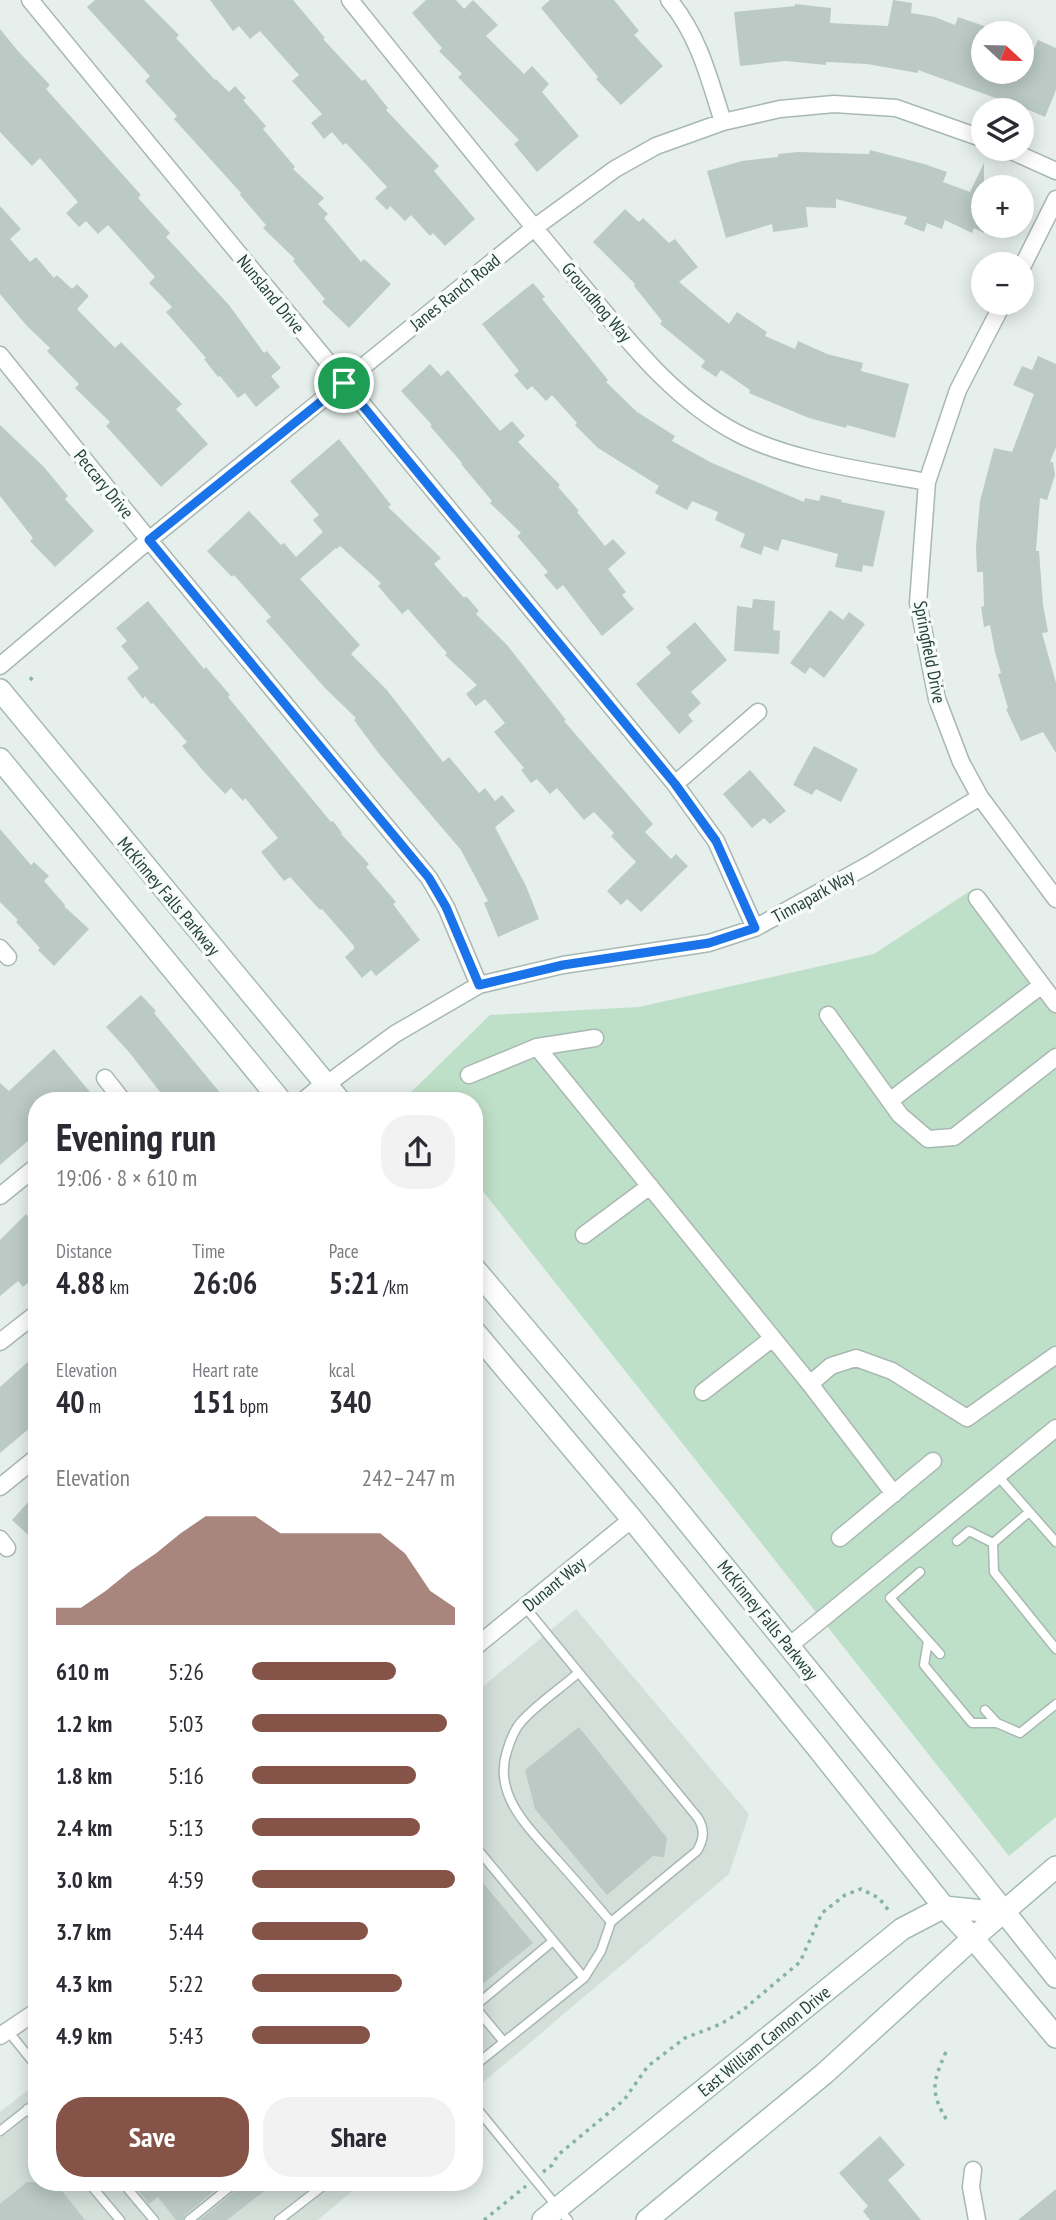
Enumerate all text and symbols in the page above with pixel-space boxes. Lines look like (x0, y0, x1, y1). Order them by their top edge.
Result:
north arrow (971, 21, 1034, 84)
map controls (971, 21, 1034, 315)
button: layers (971, 98, 1034, 161)
button: + (971, 175, 1034, 238)
street label: Janes Ranch Road (404, 249, 505, 336)
street label: Nunsland Drive (232, 250, 310, 338)
button: − (971, 252, 1034, 315)
street label: Groundhog Way (557, 257, 637, 347)
pin (314, 353, 374, 413)
icon: arrive (325, 364, 363, 402)
street label: Peccary Drive (69, 445, 139, 523)
street label: Springfield Drive (909, 599, 951, 705)
street label: McKinney Falls Parkway (113, 832, 225, 960)
street label: Tinnapark Way (768, 864, 858, 928)
text: Evening run (56, 1112, 216, 1161)
button: share (381, 1115, 455, 1189)
text: 19:06 · 8 × 610 m (56, 1163, 197, 1192)
text: Distance (56, 1239, 112, 1263)
text: Time (192, 1239, 225, 1263)
text: Pace (329, 1239, 359, 1263)
text: 4.88 (56, 1263, 105, 1302)
text: 26:06 (192, 1263, 257, 1302)
text: 5:21 (329, 1263, 379, 1302)
text: km (105, 1275, 129, 1299)
text: /km (379, 1275, 409, 1299)
text: Elevation (56, 1358, 117, 1382)
text: Heart rate (192, 1358, 259, 1382)
text: kcal (329, 1358, 355, 1382)
text: 40 (56, 1382, 85, 1421)
text: 151 (192, 1382, 235, 1421)
text: 340 (329, 1382, 372, 1421)
text: m (85, 1394, 101, 1418)
text: bpm (235, 1394, 268, 1418)
text: Elevation (56, 1463, 130, 1492)
text: 242–247 m (362, 1463, 455, 1492)
street label: Dunant Way (518, 1552, 590, 1616)
street label: McKinney Falls Parkway (713, 1555, 824, 1685)
text: 610 m (56, 1657, 109, 1686)
text: 5:26 (168, 1657, 204, 1686)
text: 1.2 km (56, 1709, 112, 1738)
text: 5:03 (168, 1709, 204, 1738)
text: 1.8 km (56, 1761, 112, 1790)
text: 5:16 (168, 1761, 204, 1790)
text: 2.4 km (56, 1813, 112, 1842)
text: 5:13 (168, 1813, 204, 1842)
text: 3.0 km (56, 1865, 112, 1894)
text: 4:59 (168, 1865, 204, 1894)
text: 3.7 km (56, 1917, 111, 1946)
text: 5:44 (168, 1917, 204, 1946)
text: 4.3 km (56, 1969, 112, 1998)
text: 5:22 (168, 1969, 204, 1998)
street label: East William Cannon Drive (693, 1981, 835, 2101)
text: 4.9 km (56, 2021, 112, 2050)
text: 5:43 (168, 2021, 204, 2050)
button: Save (56, 2097, 249, 2177)
button: Share (263, 2097, 455, 2177)

